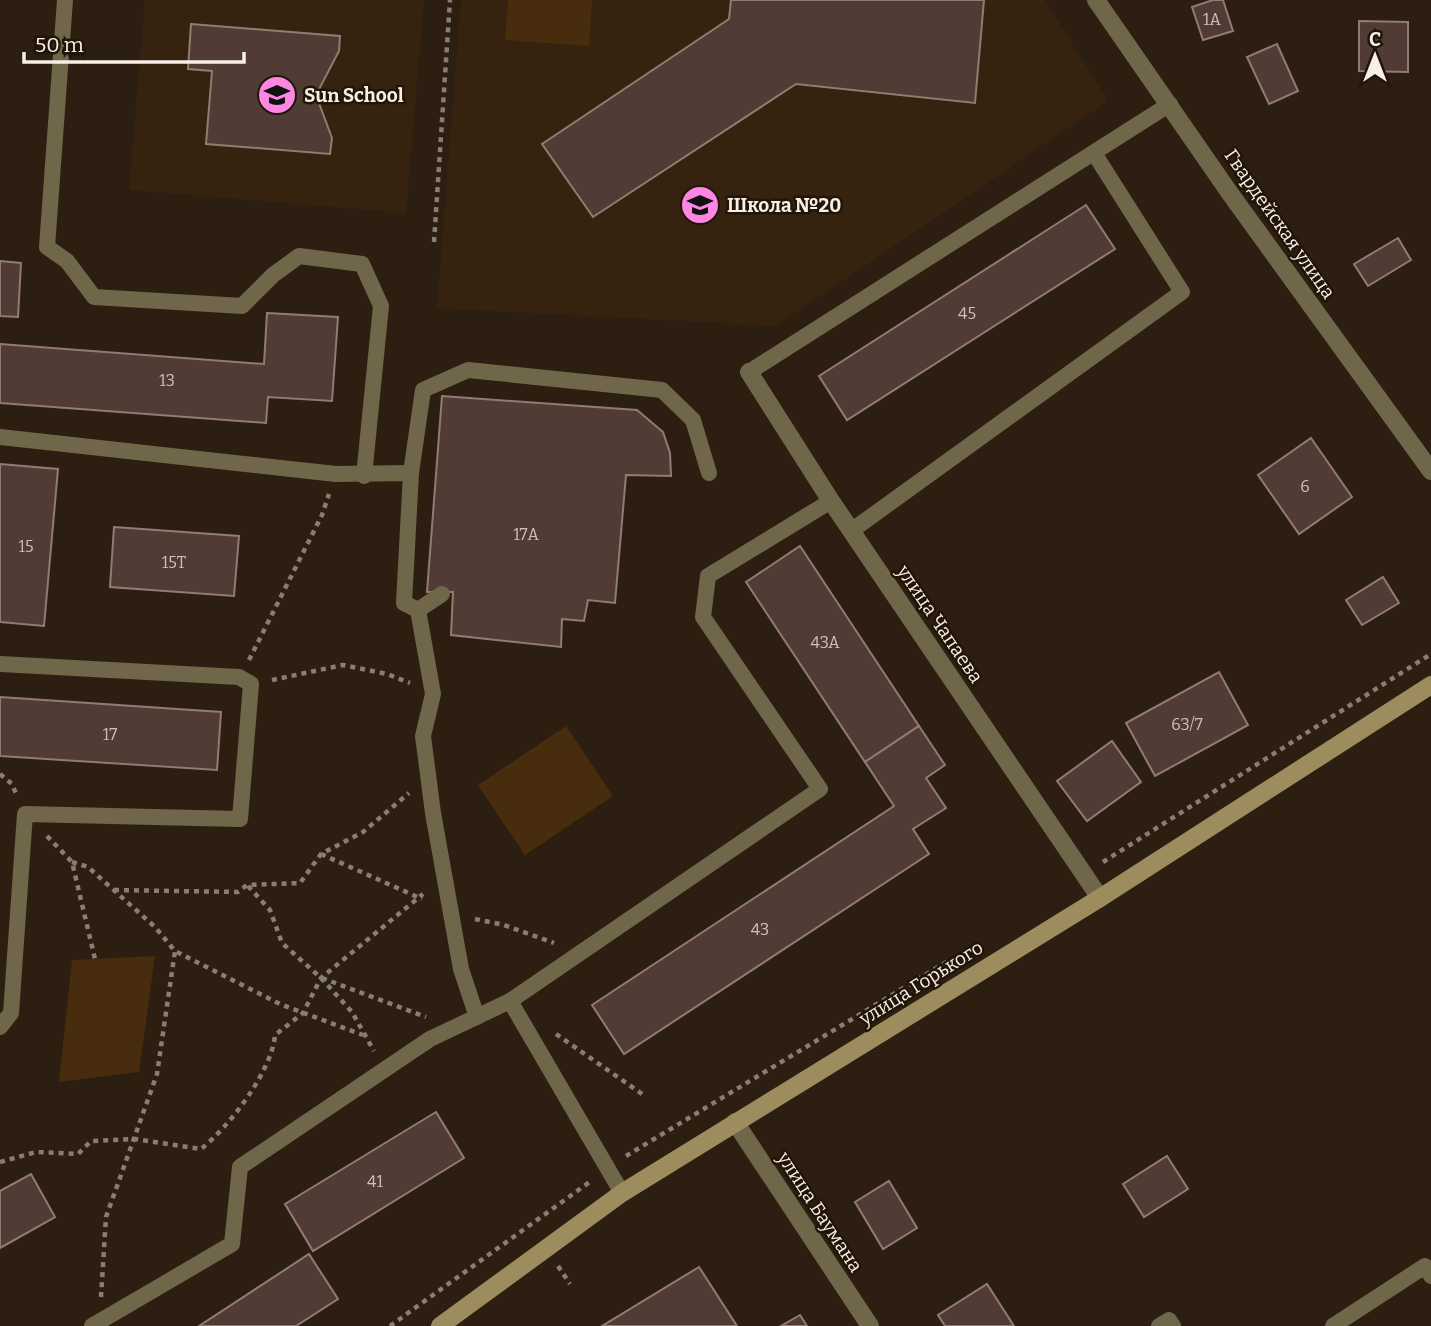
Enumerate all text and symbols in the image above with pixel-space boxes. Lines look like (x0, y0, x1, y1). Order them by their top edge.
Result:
house number: 1А (1203, 10, 1222, 29)
scale bar (24, 21, 245, 65)
north arrow (1340, 21, 1410, 91)
text: С (1369, 28, 1381, 51)
text: 50 m (35, 32, 84, 58)
school or university icon: Sun School (256, 74, 298, 116)
place label: Sun School (304, 84, 404, 107)
street label: Гвардейская улица (1220, 145, 1341, 304)
school or university icon: Школа №20 (679, 184, 721, 226)
place label: Школа №20 (727, 194, 841, 217)
house number: 45 (958, 304, 976, 323)
house number: 13 (159, 371, 175, 390)
house number: 6 (1300, 477, 1310, 496)
house number: 17А (513, 525, 540, 544)
house number: 15 (18, 537, 34, 556)
house number: 15Т (162, 553, 186, 572)
street label: улица Чапаева (891, 560, 988, 688)
house number: 43А (810, 633, 840, 652)
house number: 63/7 (1171, 715, 1203, 734)
house number: 17 (103, 725, 117, 744)
house number: 43 (751, 920, 769, 939)
street label: улица Горького (854, 936, 987, 1031)
street label: улица Баумана (772, 1147, 868, 1277)
house number: 41 (367, 1172, 383, 1191)

